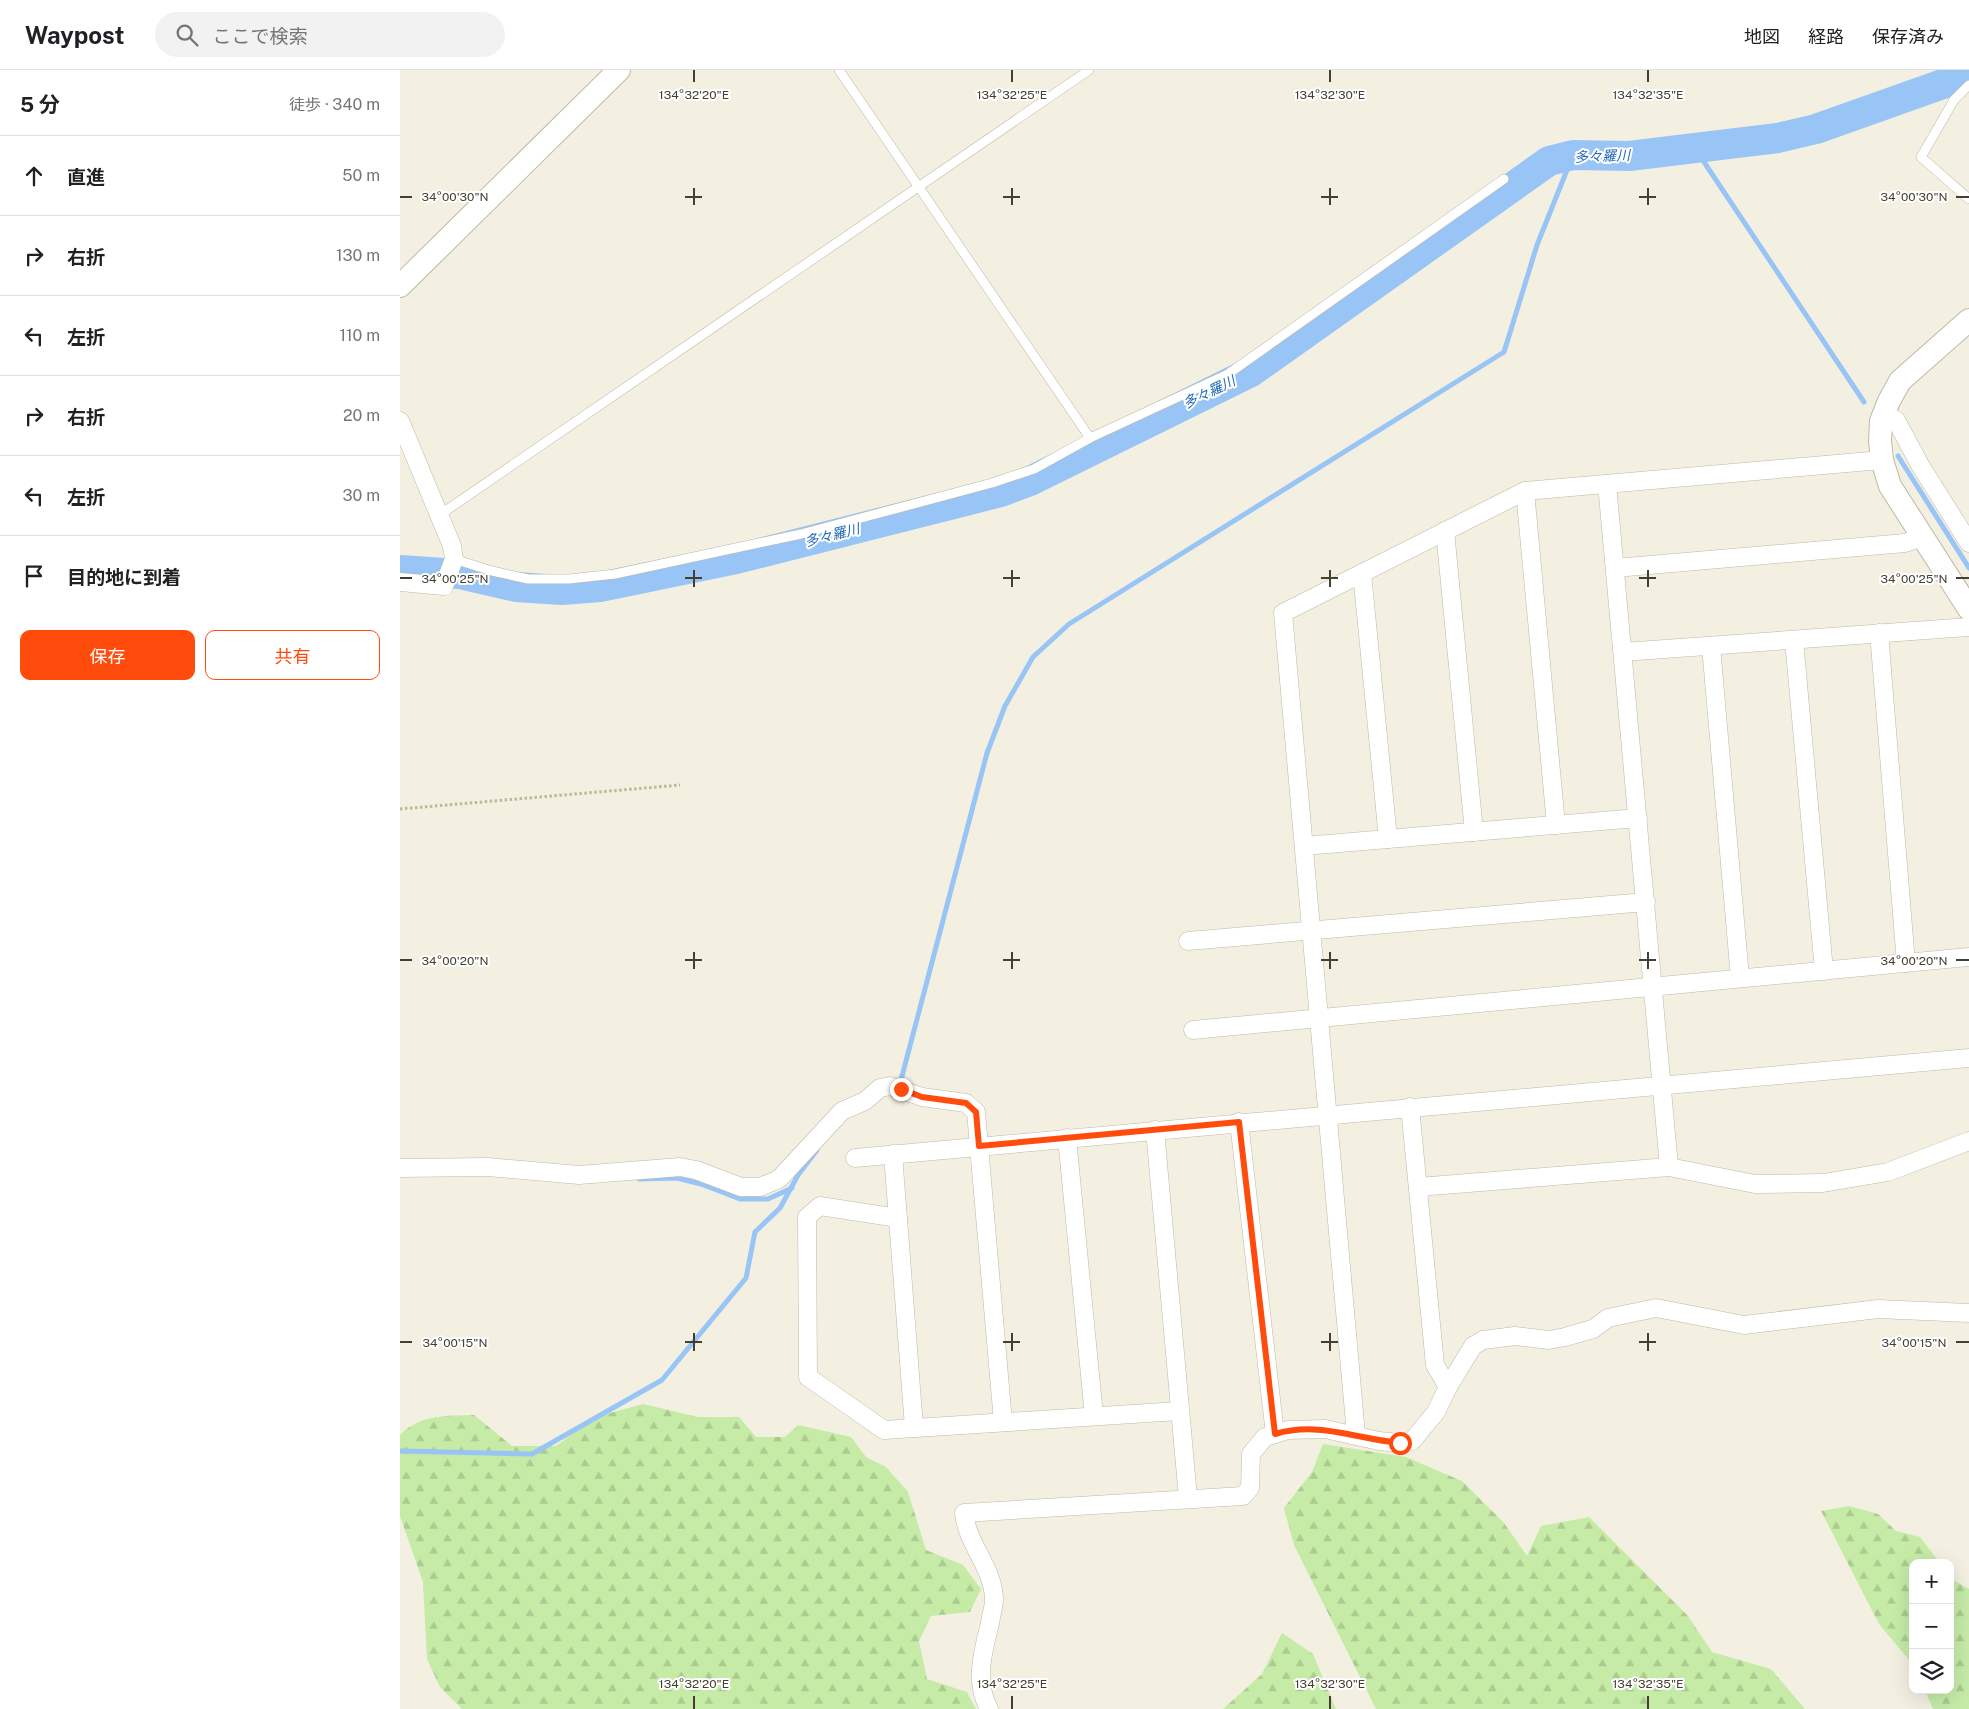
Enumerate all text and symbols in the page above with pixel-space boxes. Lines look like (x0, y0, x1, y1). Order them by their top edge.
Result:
search box (155, 12, 505, 57)
text: Waypost (25, 21, 125, 49)
icon: search (173, 21, 201, 49)
text: ここで検索 (213, 25, 308, 47)
text: 地図 (1744, 26, 1780, 47)
text: 経路 (1808, 26, 1844, 47)
text: 保存済み (1872, 26, 1944, 47)
text: 134°32'20"E (659, 88, 729, 102)
text: 134°32'25"E (977, 88, 1047, 102)
text: 134°32'30"E (1295, 88, 1365, 102)
text: 134°32'35"E (1612, 88, 1684, 102)
text: 5 分 (20, 92, 60, 117)
text: 徒歩 · 340 m (289, 95, 380, 114)
water label: 多々羅川 (1574, 147, 1632, 165)
icon: ahead (20, 162, 48, 190)
text: 直進 (67, 166, 105, 188)
text: 50 m (342, 166, 380, 185)
text: 34°00'30"N (421, 190, 489, 204)
text: 34°00'30"N (1880, 190, 1948, 204)
icon: right (20, 242, 48, 270)
text: 右折 (67, 246, 105, 268)
text: 130 m (336, 246, 380, 265)
icon: left (20, 322, 48, 350)
text: 左折 (67, 326, 105, 348)
text: 110 m (339, 326, 380, 345)
water label: 多々羅川 (1180, 372, 1239, 411)
icon: right (20, 402, 48, 430)
text: 右折 (67, 406, 105, 428)
text: 20 m (343, 406, 380, 425)
icon: left (20, 482, 48, 510)
text: 左折 (67, 486, 105, 508)
text: 30 m (343, 486, 380, 505)
water label: 多々羅川 (803, 520, 863, 550)
icon: arrive (20, 562, 48, 590)
text: 目的地に到着 (67, 566, 181, 588)
text: 34°00'25"N (421, 572, 489, 586)
text: 34°00'25"N (1880, 572, 1948, 586)
button: 保存 (20, 630, 195, 680)
button: 共有 (205, 630, 380, 680)
text: 34°00'20"N (422, 954, 488, 968)
text: 34°00'20"N (1881, 954, 1947, 968)
route end (890, 1078, 913, 1101)
text: 34°00'15"N (423, 1336, 487, 1350)
text: 34°00'15"N (1882, 1336, 1946, 1350)
route start (1389, 1432, 1412, 1455)
map controls (1909, 1559, 1954, 1694)
button: + (1909, 1559, 1954, 1604)
button: − (1909, 1604, 1954, 1649)
button: layers (1909, 1649, 1954, 1694)
text: 134°32'20"E (659, 1677, 729, 1691)
text: 134°32'25"E (977, 1677, 1047, 1691)
text: 134°32'30"E (1295, 1677, 1365, 1691)
text: 134°32'35"E (1612, 1677, 1684, 1691)

